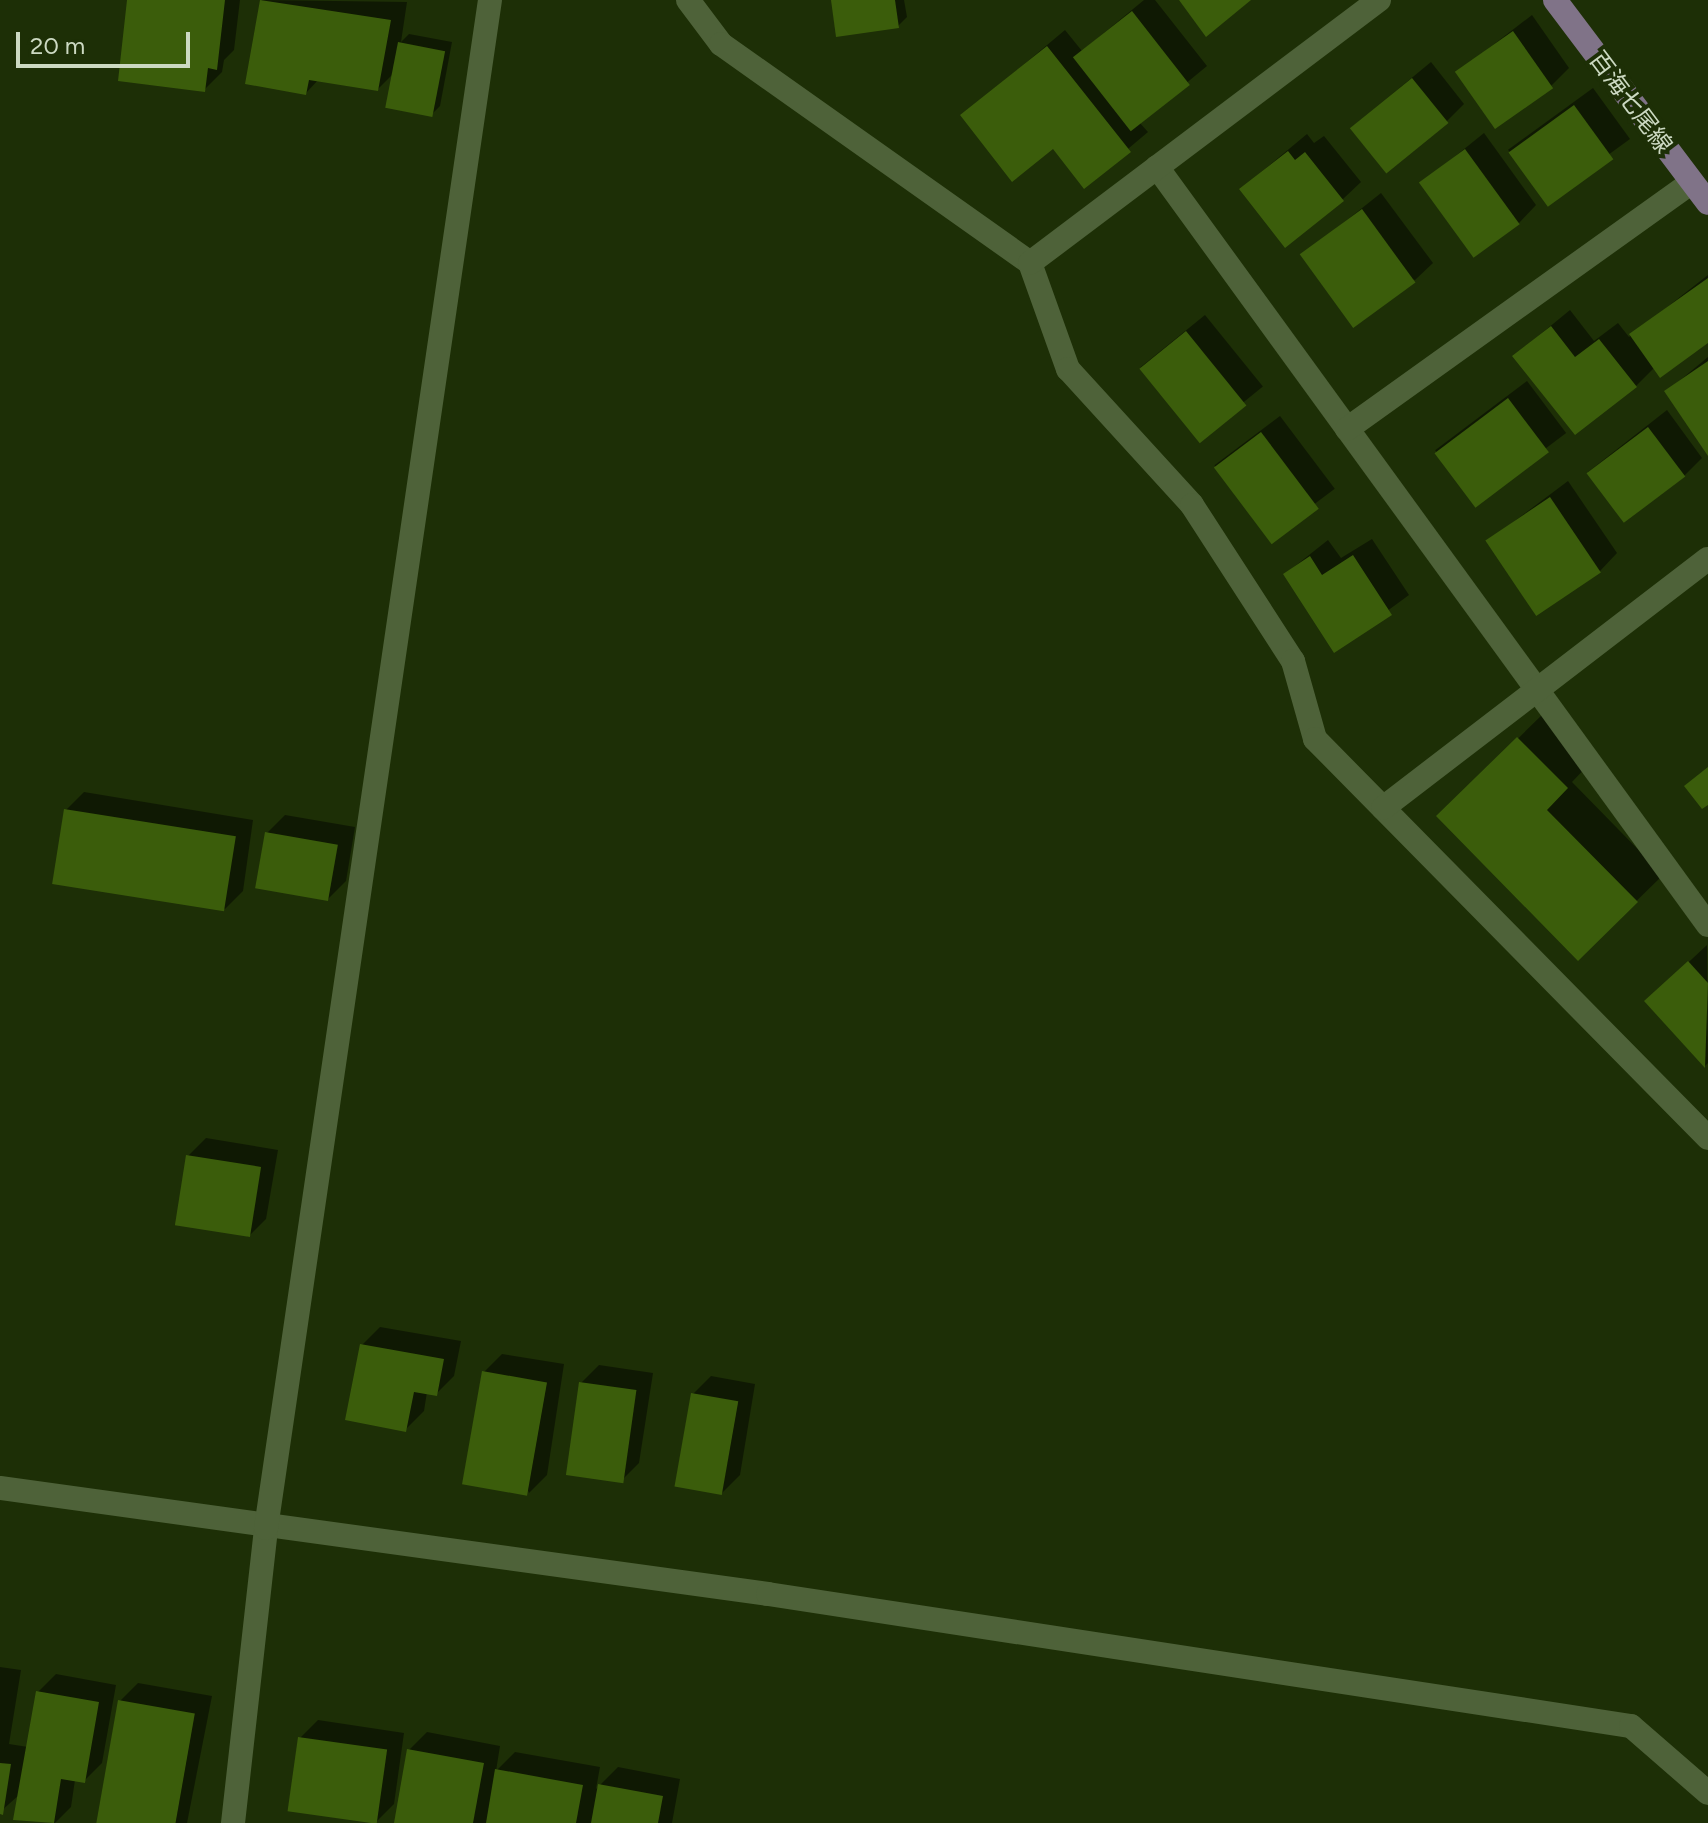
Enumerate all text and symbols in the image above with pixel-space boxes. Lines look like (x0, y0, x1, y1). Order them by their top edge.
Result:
scale bar (20, 16, 194, 66)
text: 20 m (30, 31, 85, 60)
street label: 百海七尾線 (1583, 45, 1679, 159)

